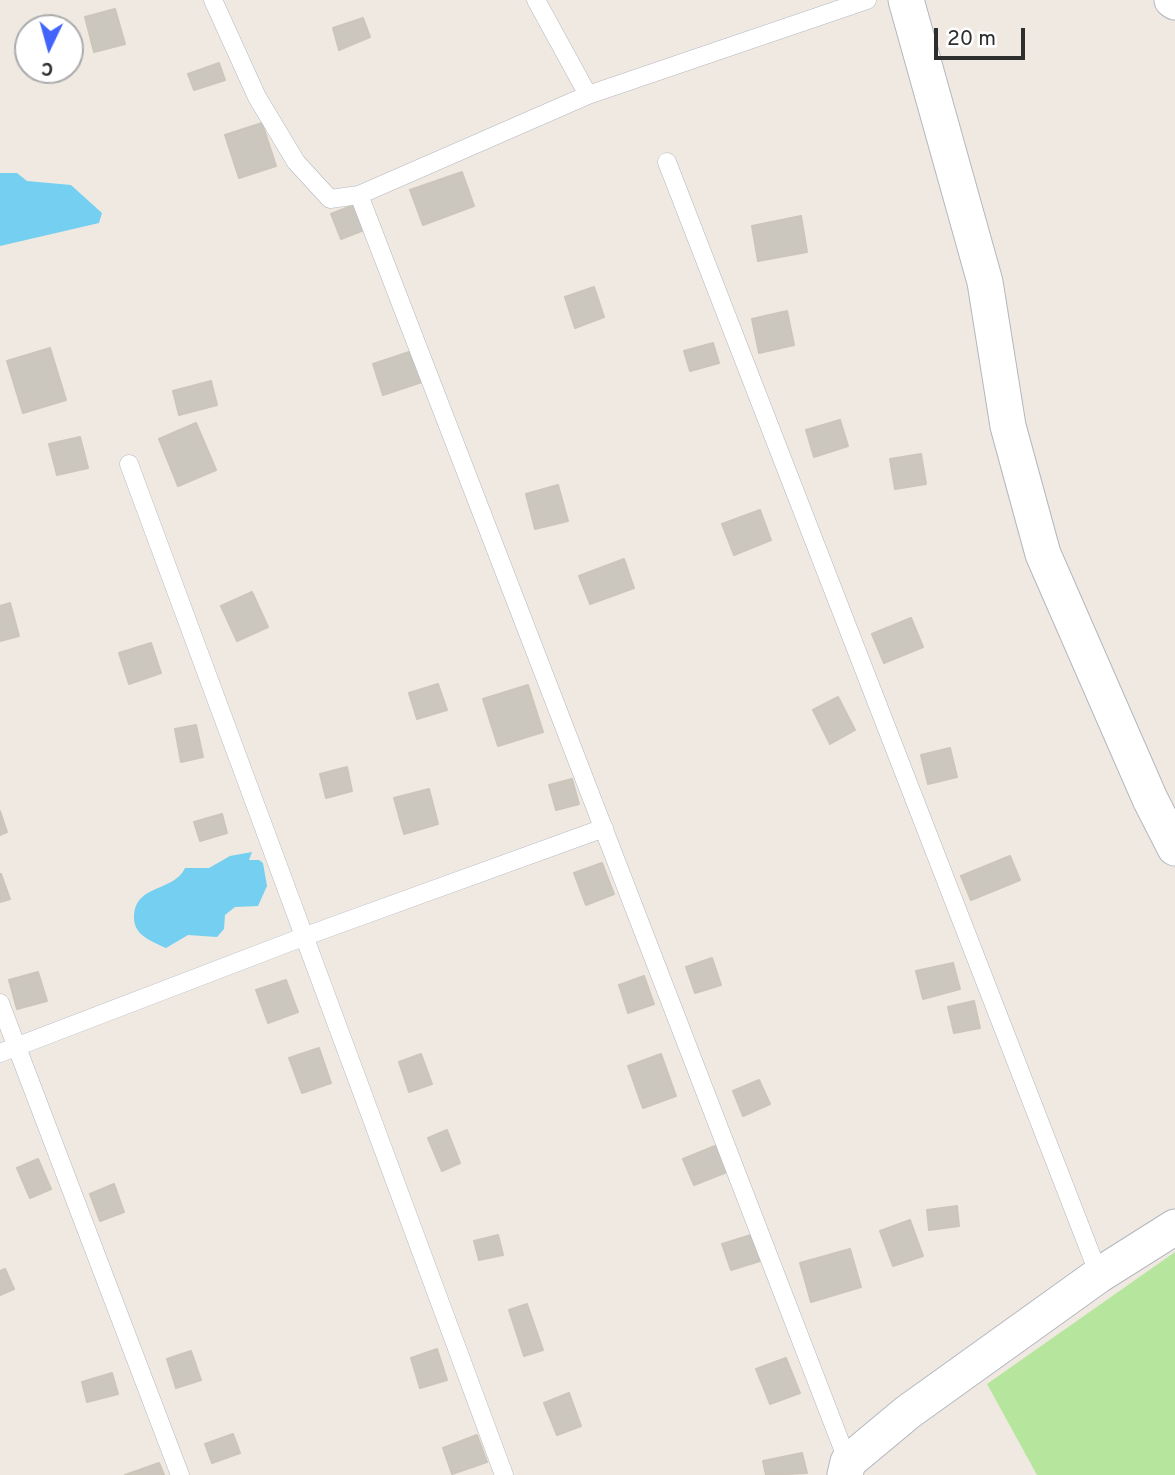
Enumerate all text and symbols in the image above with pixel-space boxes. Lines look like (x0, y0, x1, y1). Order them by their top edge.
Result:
north arrow (14, 14, 84, 84)
scale bar (937, 14, 1028, 58)
text: 20 m (947, 26, 996, 53)
text: С (40, 55, 54, 80)

